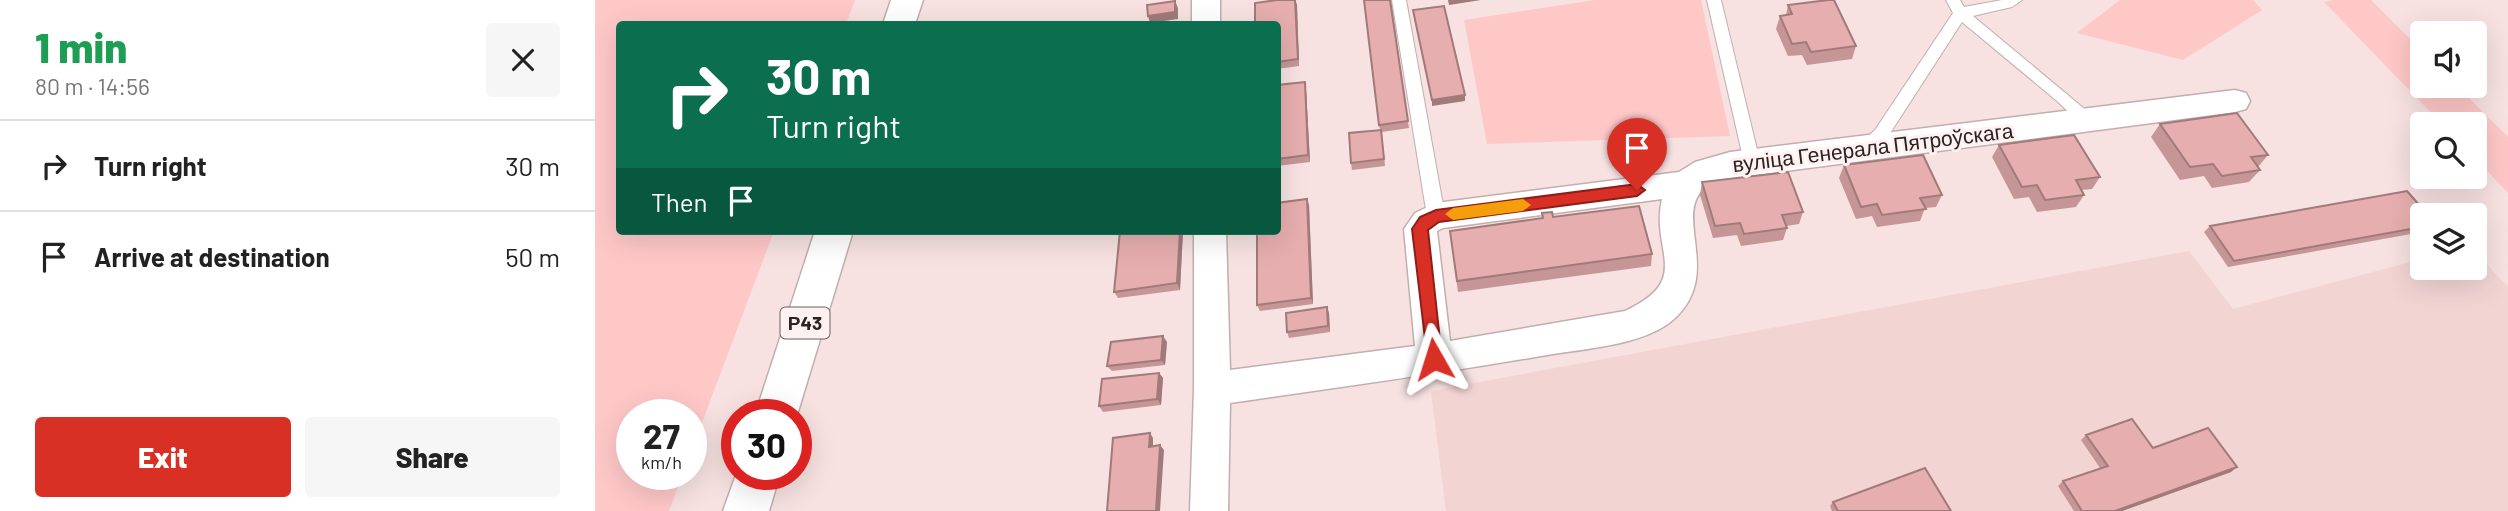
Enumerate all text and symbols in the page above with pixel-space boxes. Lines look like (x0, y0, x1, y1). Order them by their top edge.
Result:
text: 1 min (35, 21, 127, 71)
map controls (2410, 21, 2487, 280)
button: sound (2410, 21, 2487, 98)
button: close (486, 23, 560, 97)
text: 30 m (766, 46, 871, 105)
icon: right (651, 49, 742, 140)
text: 80 m · 14:56 (35, 72, 150, 100)
text: Turn right (766, 106, 901, 144)
button: search (2410, 112, 2487, 189)
street label: вуліца Генерала Пятроўскага (1731, 117, 2015, 176)
pin (1607, 118, 1667, 190)
icon: arrive (1618, 129, 1656, 167)
icon: right (35, 147, 73, 185)
text: Turn right (94, 150, 207, 181)
text: 30 m (505, 150, 560, 181)
icon: arrive (722, 182, 760, 220)
text: Then (651, 186, 708, 217)
button: layers (2410, 203, 2487, 280)
icon: arrive (35, 238, 73, 276)
text: Arrive at destination (94, 241, 330, 272)
text: 50 m (505, 241, 560, 272)
road number: Р43 (781, 308, 829, 338)
position arrow (1397, 322, 1471, 396)
speed limit sign: 30 (721, 399, 812, 490)
text: 27 (643, 414, 680, 456)
button: Exit (35, 417, 291, 497)
button: Share (305, 417, 560, 497)
text: km/h (641, 451, 682, 473)

